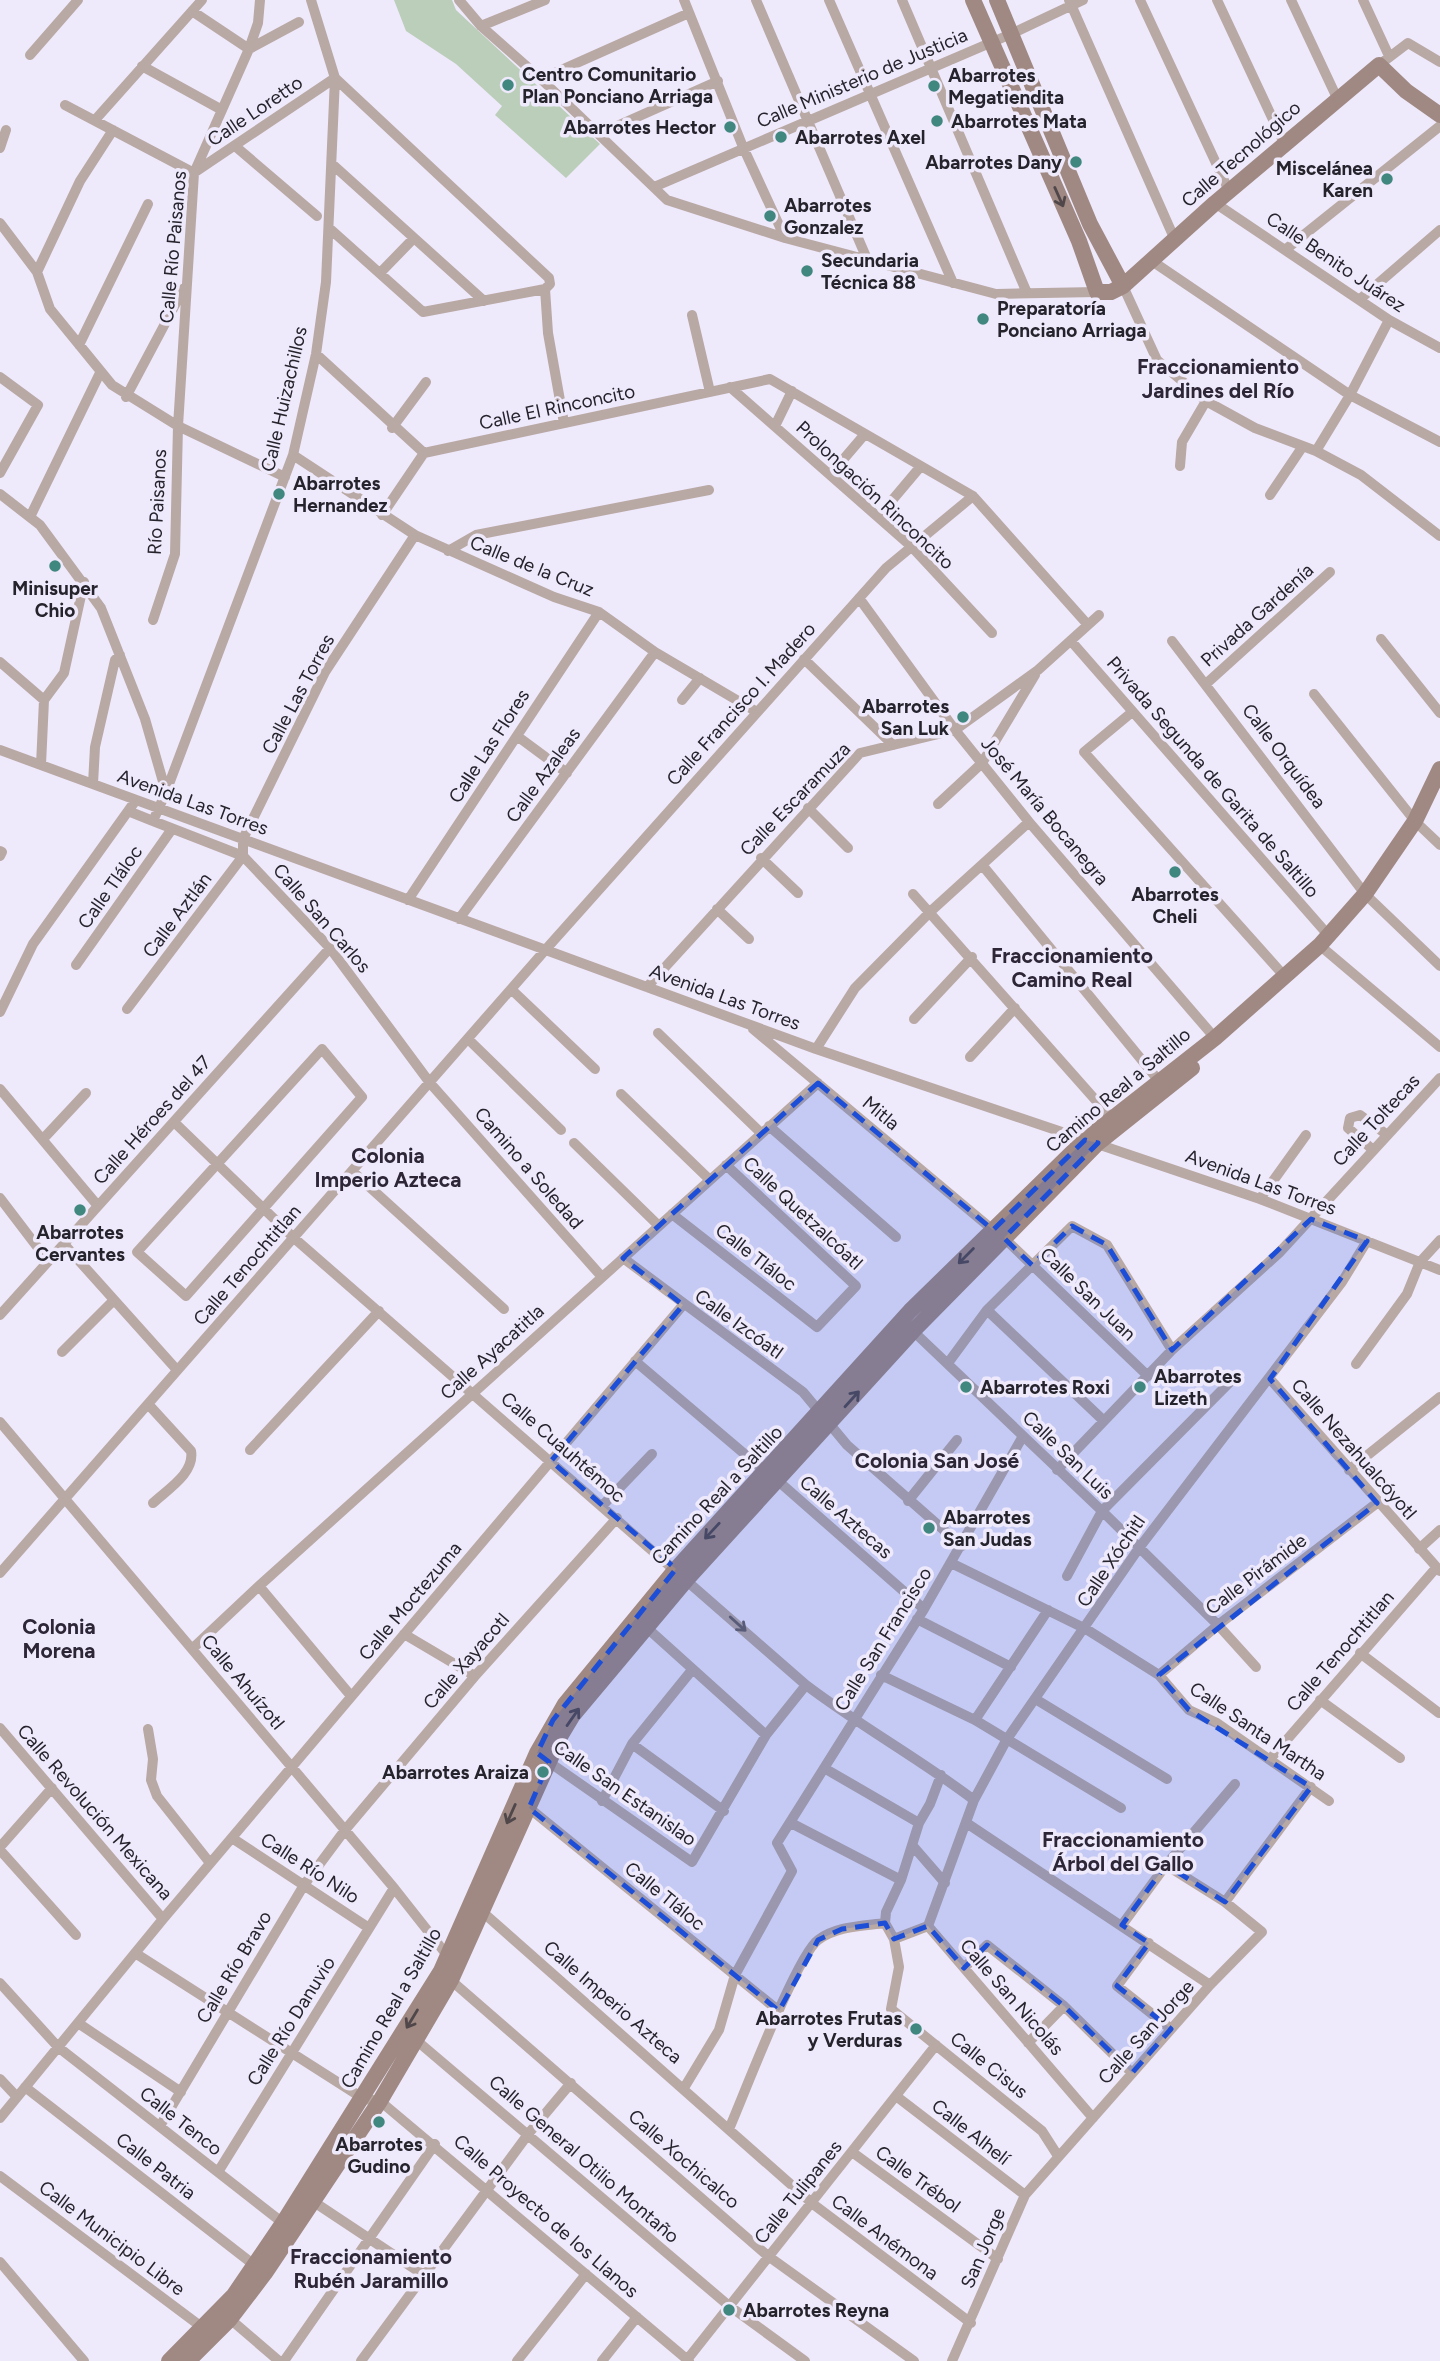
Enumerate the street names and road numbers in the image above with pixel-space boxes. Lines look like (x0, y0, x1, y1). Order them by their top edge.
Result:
street label: Calle Ministerio de Justicia (753, 23, 971, 133)
street label: Calle Loretto (203, 71, 307, 151)
street label: Calle Tecnológico (1177, 96, 1305, 212)
street label: Calle Río Paisanos (155, 170, 191, 324)
street label: Calle Benito Juárez (1262, 207, 1410, 317)
street label: Calle Huizachillos (256, 324, 312, 474)
street label: Calle El Rinconcito (477, 379, 637, 435)
street label: Prolongación Rinconcito (791, 416, 959, 574)
street label: Río Paisanos (143, 448, 171, 556)
street label: Calle de la Cruz (467, 531, 597, 601)
street label: Privada Gardenía (1196, 558, 1318, 672)
street label: Calle Francisco I. Madero (662, 618, 820, 790)
street label: Calle Las Torres (257, 630, 339, 758)
street label: Privada Segunda de Garita de Saltillo (1102, 652, 1324, 902)
street label: Calle Las Flores (444, 685, 534, 807)
street label: Calle Orquídea (1237, 699, 1331, 813)
street label: Calle Azaleas (501, 723, 585, 827)
street label: José María Bocanegra (976, 732, 1114, 890)
street label: Calle Escaramuza (735, 737, 855, 861)
street label: Avenida Las Torres (114, 764, 272, 840)
street label: Calle Tláloc (73, 841, 147, 933)
street label: Calle San Carlos (268, 859, 376, 977)
street label: Calle Aztlán (138, 868, 216, 962)
street label: Avenida Las Torres (646, 959, 804, 1035)
street label: Camino Real a Saltillo (1041, 1023, 1195, 1157)
street label: Calle Héroes del 47 (88, 1051, 216, 1189)
street label: Calle Toltecas (1327, 1069, 1425, 1171)
street label: Mitla (858, 1091, 904, 1135)
street label: Camino a Soledad (470, 1102, 588, 1234)
street label: Avenida Las Torres (1182, 1144, 1340, 1220)
street label: Calle Quetzalcóatl (738, 1152, 868, 1274)
street label: Calle Tenochtitlan (188, 1200, 306, 1330)
street label: Calle Tláloc (711, 1218, 801, 1296)
street label: Calle San Juan (1035, 1243, 1141, 1345)
street label: Calle Izcóatl (690, 1284, 788, 1364)
street label: Calle Ayacatitla (435, 1299, 549, 1405)
street label: Calle Nezahualcóyotl (1287, 1374, 1421, 1524)
street label: Calle Cuauhtémoc (496, 1387, 630, 1507)
street label: Calle San Luis (1018, 1406, 1118, 1504)
street label: Camino Real a Saltillo (647, 1421, 787, 1569)
street label: Calle Aztecas (795, 1470, 897, 1564)
street label: Calle Xóchitl (1072, 1511, 1150, 1611)
street label: Calle Pirámide (1201, 1529, 1311, 1619)
street label: Calle Moctezuma (354, 1537, 466, 1665)
street label: Calle San Francisco (829, 1563, 937, 1715)
street label: Calle Tenochtitlan (1281, 1586, 1399, 1716)
street label: Calle Xayacotl (418, 1608, 514, 1714)
street label: Calle Ahuízotl (197, 1630, 289, 1734)
street label: Calle Santa Martha (1185, 1677, 1331, 1785)
street label: Calle Revolución Mexicana (12, 1719, 178, 1905)
street label: Calle San Estanislao (549, 1735, 701, 1851)
street label: Calle Río Nilo (256, 1828, 364, 1908)
street label: Calle Tláloc (620, 1857, 710, 1935)
street label: Calle Río Bravo (191, 1907, 277, 2027)
street label: Camino Real a Saltillo (336, 1923, 446, 2093)
street label: Calle San Nicolás (955, 1934, 1069, 2060)
street label: Calle Imperio Azteca (539, 1936, 687, 2068)
street label: Calle Río Danuvio (242, 1952, 340, 2090)
street label: Calle San Jorge (1093, 1975, 1199, 2089)
street label: Calle Cisus (946, 2027, 1033, 2103)
street label: Calle General Otilio Montaño (484, 2070, 684, 2248)
street label: Calle Tenco (135, 2082, 227, 2160)
street label: Calle Alhelí (927, 2094, 1016, 2171)
street label: Calle Xochicalco (624, 2104, 744, 2214)
street label: Calle Patria (111, 2128, 201, 2204)
street label: Calle Proyecto de los Llanos (449, 2129, 643, 2303)
street label: Calle Tulipanes (749, 2136, 847, 2248)
street label: Calle Trébol (871, 2140, 965, 2218)
street label: Calle Municipio Libre (34, 2176, 190, 2300)
street label: Calle Anémona (827, 2189, 943, 2285)
street label: San Jorge (956, 2204, 1010, 2292)

